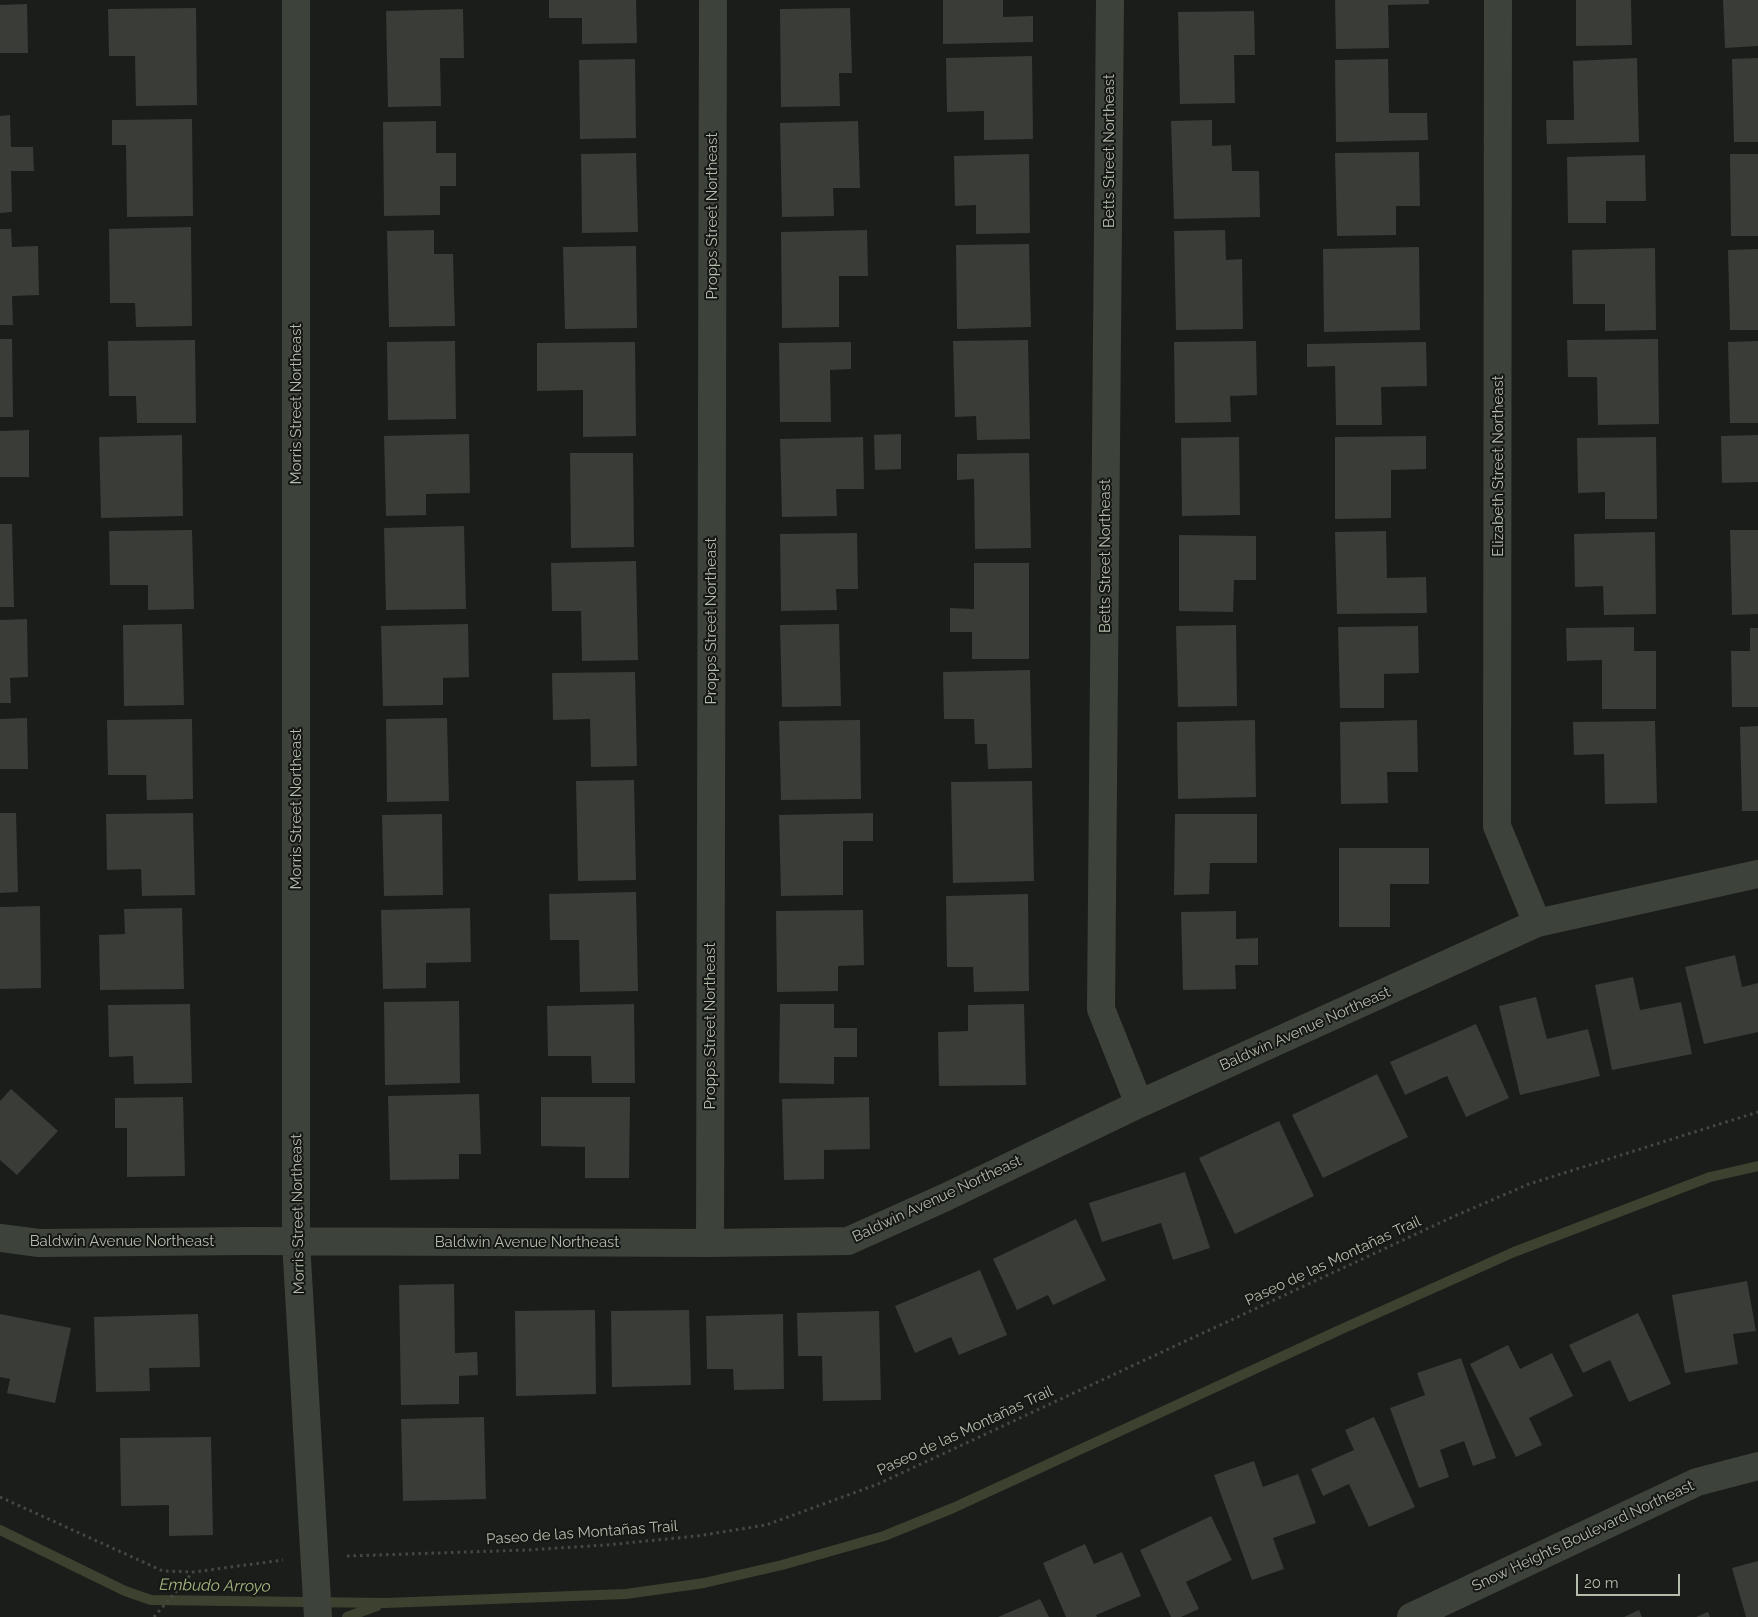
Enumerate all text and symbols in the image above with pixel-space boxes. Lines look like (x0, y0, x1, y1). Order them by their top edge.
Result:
street label: Betts Street Northeast (1100, 74, 1118, 228)
street label: Propps Street Northeast (703, 133, 721, 299)
street label: Morris Street Northeast (287, 324, 305, 484)
street label: Elizabeth Street Northeast (1489, 375, 1507, 557)
street label: Betts Street Northeast (1096, 479, 1114, 633)
street label: Propps Street Northeast (702, 538, 720, 704)
street label: Morris Street Northeast (287, 729, 305, 889)
street label: Propps Street Northeast (701, 943, 719, 1109)
street label: Baldwin Avenue Northeast (1217, 983, 1393, 1075)
street label: Morris Street Northeast (288, 1133, 308, 1295)
street label: Baldwin Avenue Northeast (849, 1152, 1025, 1246)
street label: Paseo de las Montañas Trail (1242, 1212, 1424, 1310)
street label: Baldwin Avenue Northeast (30, 1232, 214, 1250)
street label: Baldwin Avenue Northeast (435, 1233, 619, 1251)
street label: Paseo de las Montañas Trail (874, 1382, 1056, 1480)
street label: Snow Heights Boulevard Northeast (1469, 1477, 1697, 1595)
street label: Paseo de las Montañas Trail (486, 1517, 678, 1549)
scale bar (1578, 1564, 1682, 1596)
text: 20 m (1584, 1574, 1619, 1592)
water label: Embudo Arroyo (159, 1575, 271, 1597)

